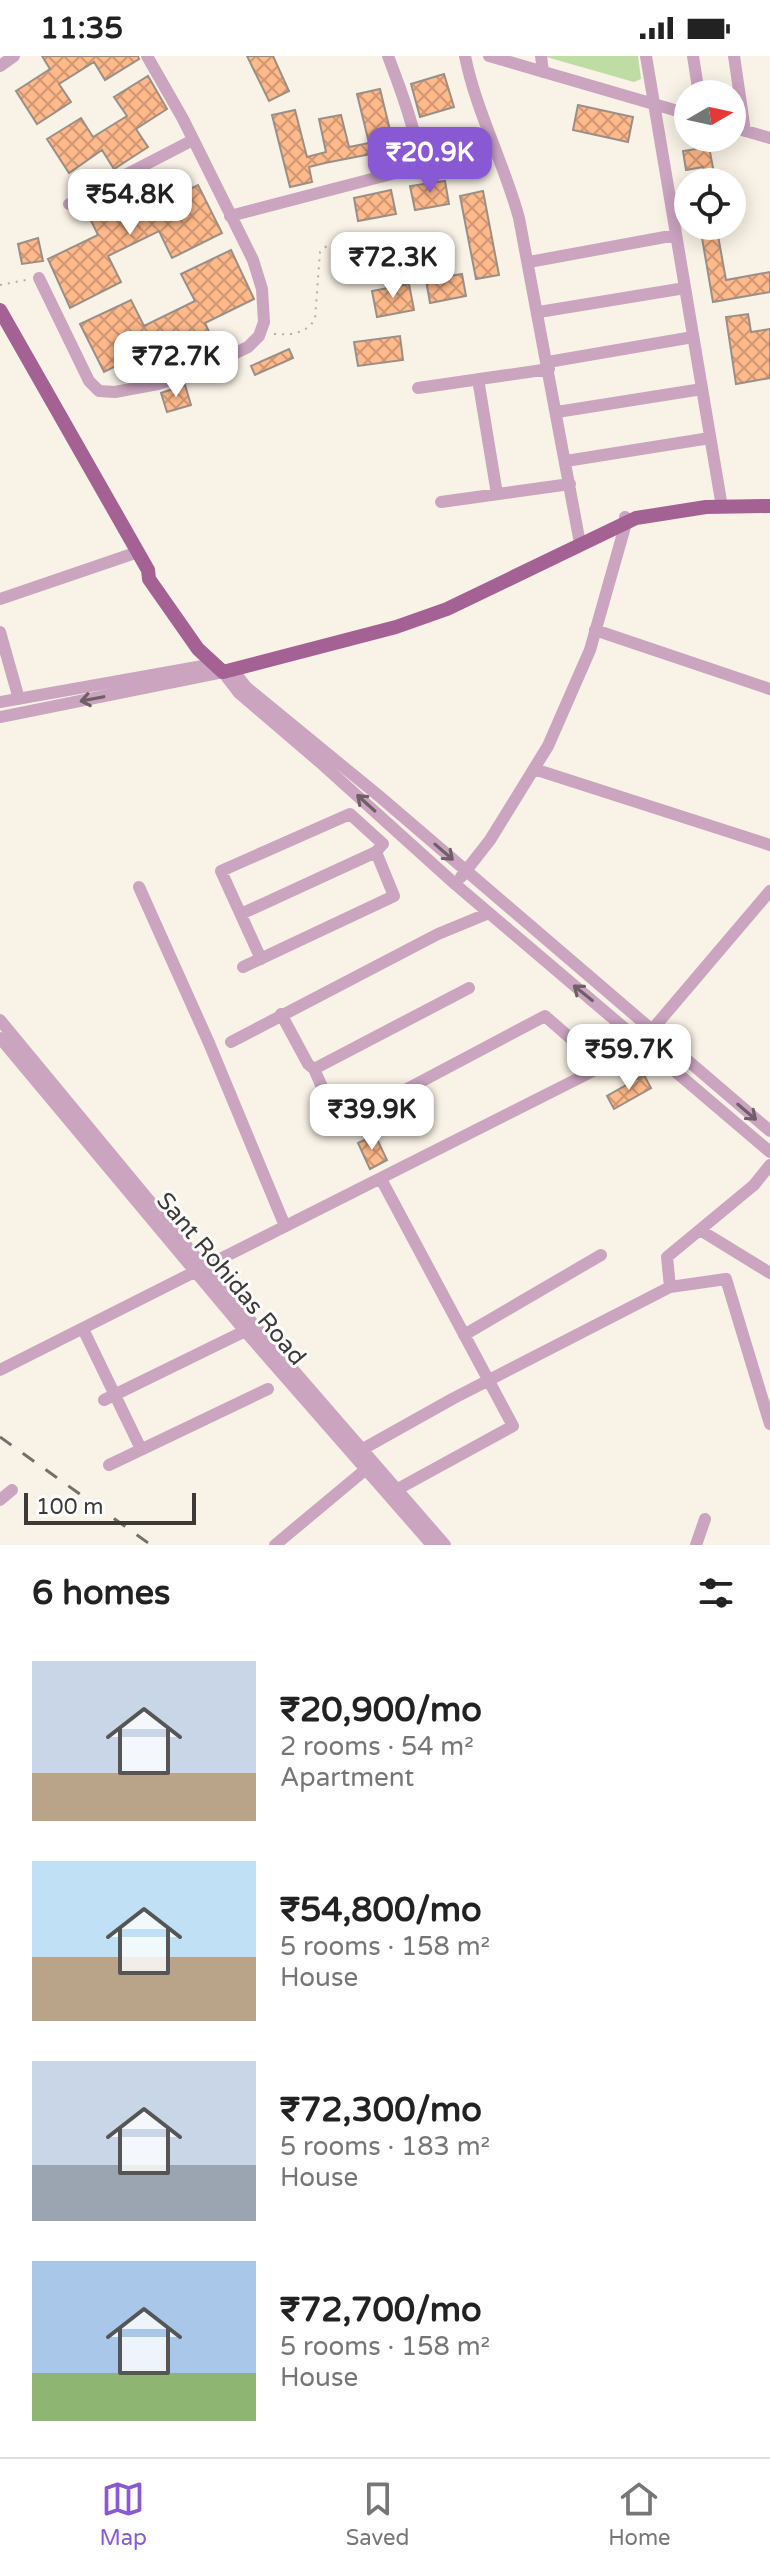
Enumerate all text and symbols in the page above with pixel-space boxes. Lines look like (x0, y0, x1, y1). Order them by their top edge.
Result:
text: 11:35 (40, 10, 123, 47)
north arrow (674, 80, 746, 152)
map controls (674, 80, 746, 240)
pin: ₹20.9K (365, 127, 495, 195)
text: ₹20.9K (386, 137, 474, 168)
button: locate (674, 168, 746, 240)
pin: ₹54.8K (65, 169, 195, 237)
text: ₹54.8K (86, 179, 174, 210)
pin: ₹72.3K (328, 232, 458, 300)
text: ₹72.3K (349, 242, 437, 273)
pin: ₹72.7K (111, 331, 241, 399)
text: ₹72.7K (132, 341, 220, 372)
one-way arrow (79, 692, 105, 707)
one-way arrow (356, 794, 376, 813)
one-way arrow (433, 843, 453, 861)
one-way arrow (573, 984, 593, 1002)
pin: ₹59.7K (564, 1024, 694, 1092)
text: ₹59.7K (585, 1034, 673, 1065)
pin: ₹39.9K (307, 1084, 437, 1152)
text: ₹39.9K (328, 1094, 416, 1125)
one-way arrow (737, 1103, 757, 1121)
street label: Sant Rohidas Road (150, 1187, 312, 1371)
scale bar (24, 1489, 196, 1525)
text: 100 m (36, 1494, 103, 1520)
icon: filters (694, 1571, 738, 1615)
text: 6 homes (32, 1573, 170, 1614)
text: ₹20,900/mo (280, 1690, 482, 1731)
icon: home (96, 1693, 192, 1789)
text: 2 rooms · 54 m² (280, 1731, 474, 1762)
text: Apartment (280, 1762, 414, 1793)
text: ₹54,800/mo (280, 1890, 482, 1931)
icon: home (96, 1893, 192, 1989)
text: 5 rooms · 158 m² (280, 1931, 490, 1962)
text: House (280, 1962, 358, 1993)
text: ₹72,300/mo (280, 2090, 482, 2131)
icon: home (96, 2093, 192, 2189)
text: 5 rooms · 183 m² (280, 2131, 490, 2162)
text: House (280, 2162, 358, 2193)
text: ₹72,700/mo (280, 2290, 482, 2331)
icon: home (96, 2293, 192, 2389)
text: 5 rooms · 158 m² (280, 2331, 490, 2362)
text: House (280, 2362, 358, 2393)
tab: Map (99, 2477, 147, 2551)
tab: Saved (346, 2477, 409, 2551)
tab: Home (608, 2477, 671, 2551)

